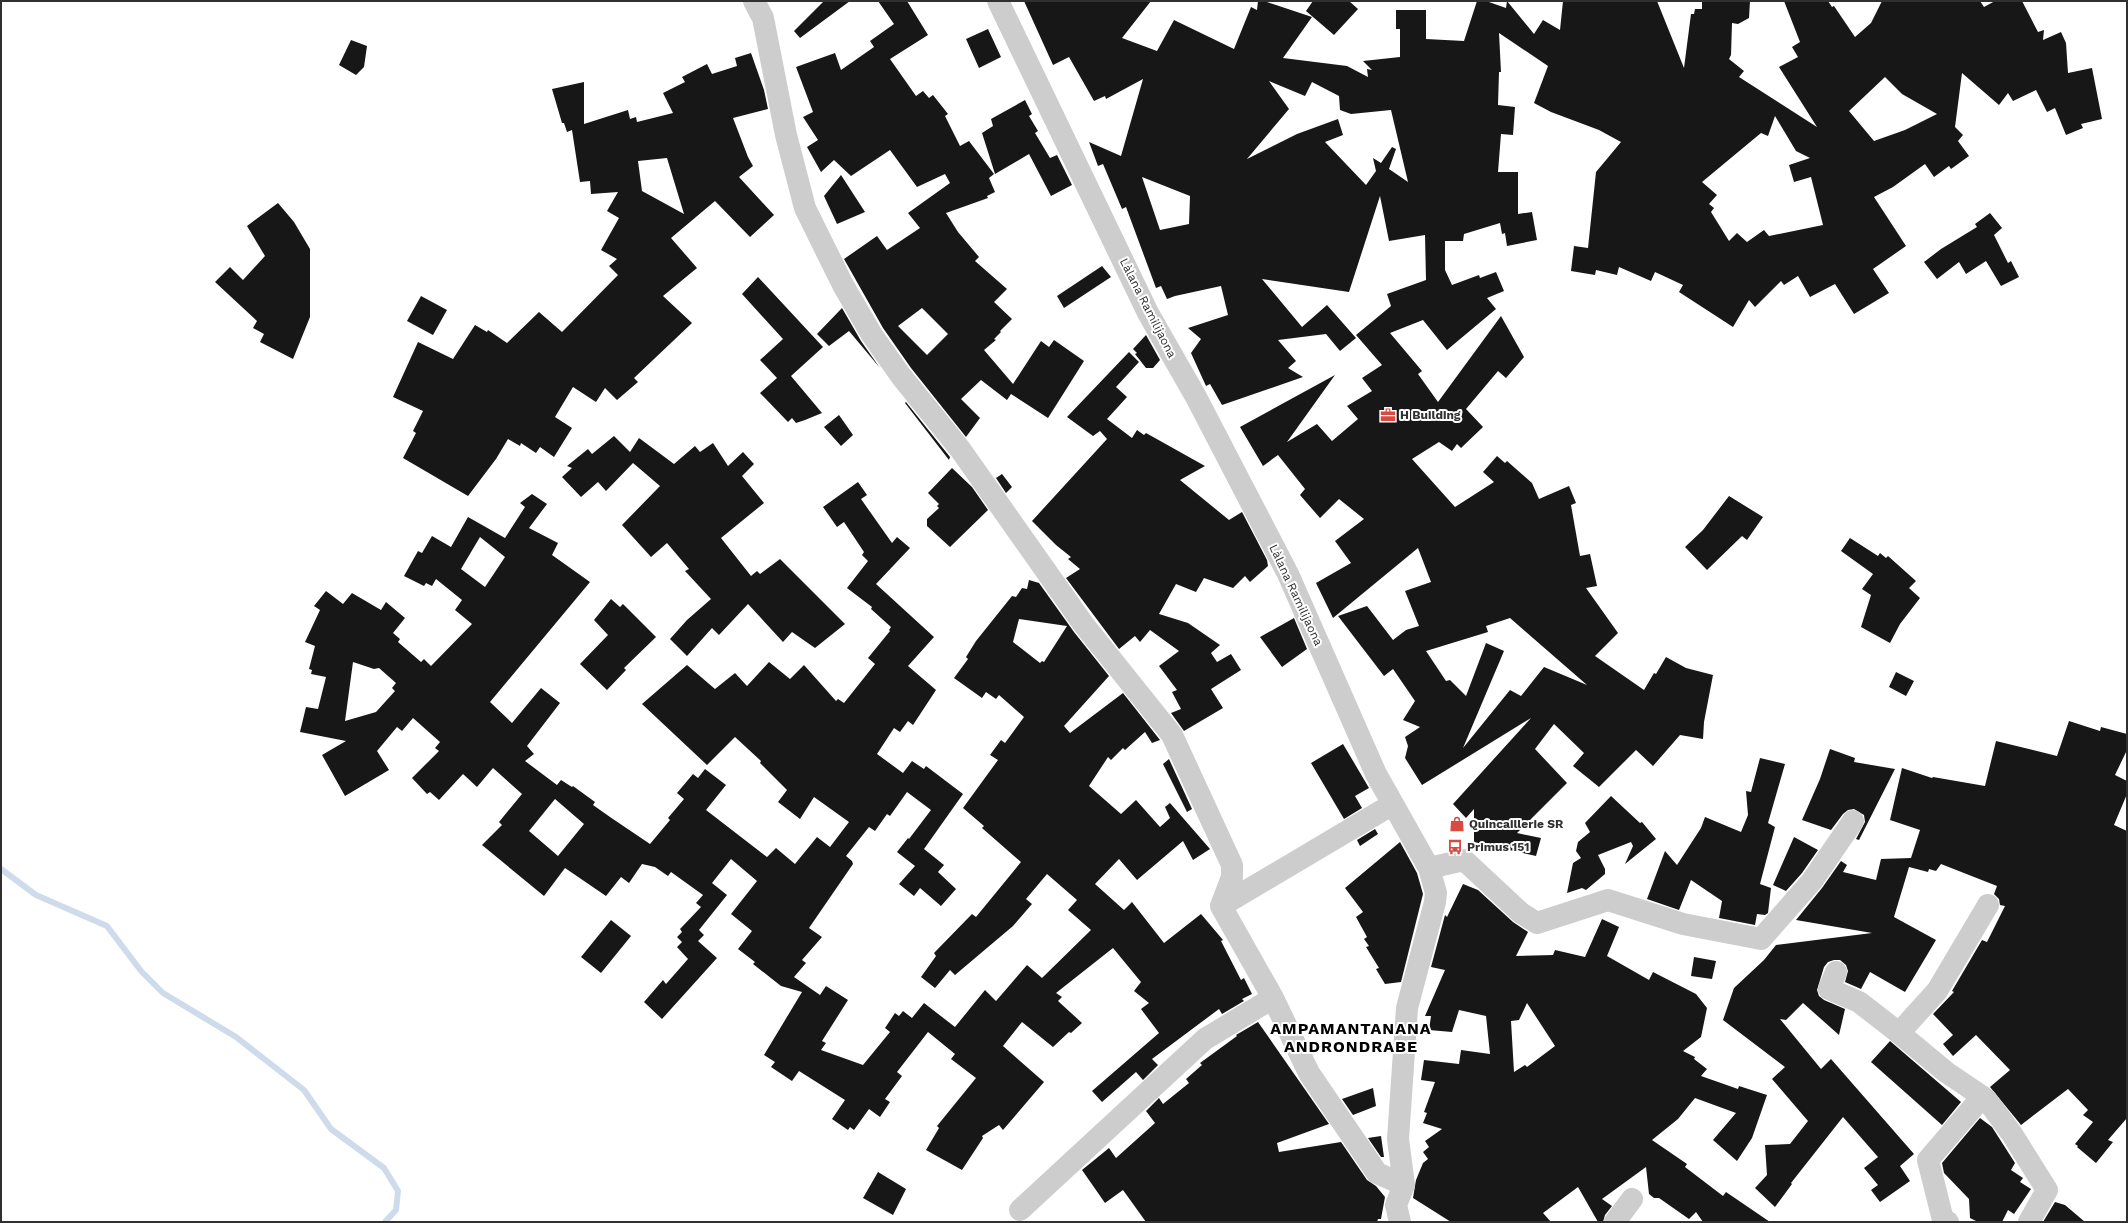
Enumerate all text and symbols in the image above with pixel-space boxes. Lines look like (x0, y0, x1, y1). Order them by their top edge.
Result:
street label: Làlana Ramilijaona (1117, 256, 1179, 360)
office icon: H Building (1379, 406, 1397, 424)
place label: H Building (1400, 408, 1461, 422)
street label: Làlana Ramilijaona (1266, 542, 1326, 648)
shop icon: Quincaillerie SR (1448, 815, 1466, 833)
place label: Quincaillerie SR (1469, 817, 1564, 831)
bus stop icon: Primus 151 (1446, 838, 1464, 856)
place label: Primus 151 (1467, 840, 1529, 854)
district label: AMPAMANTANANA ANDRONDRABE (1270, 1019, 1432, 1056)

